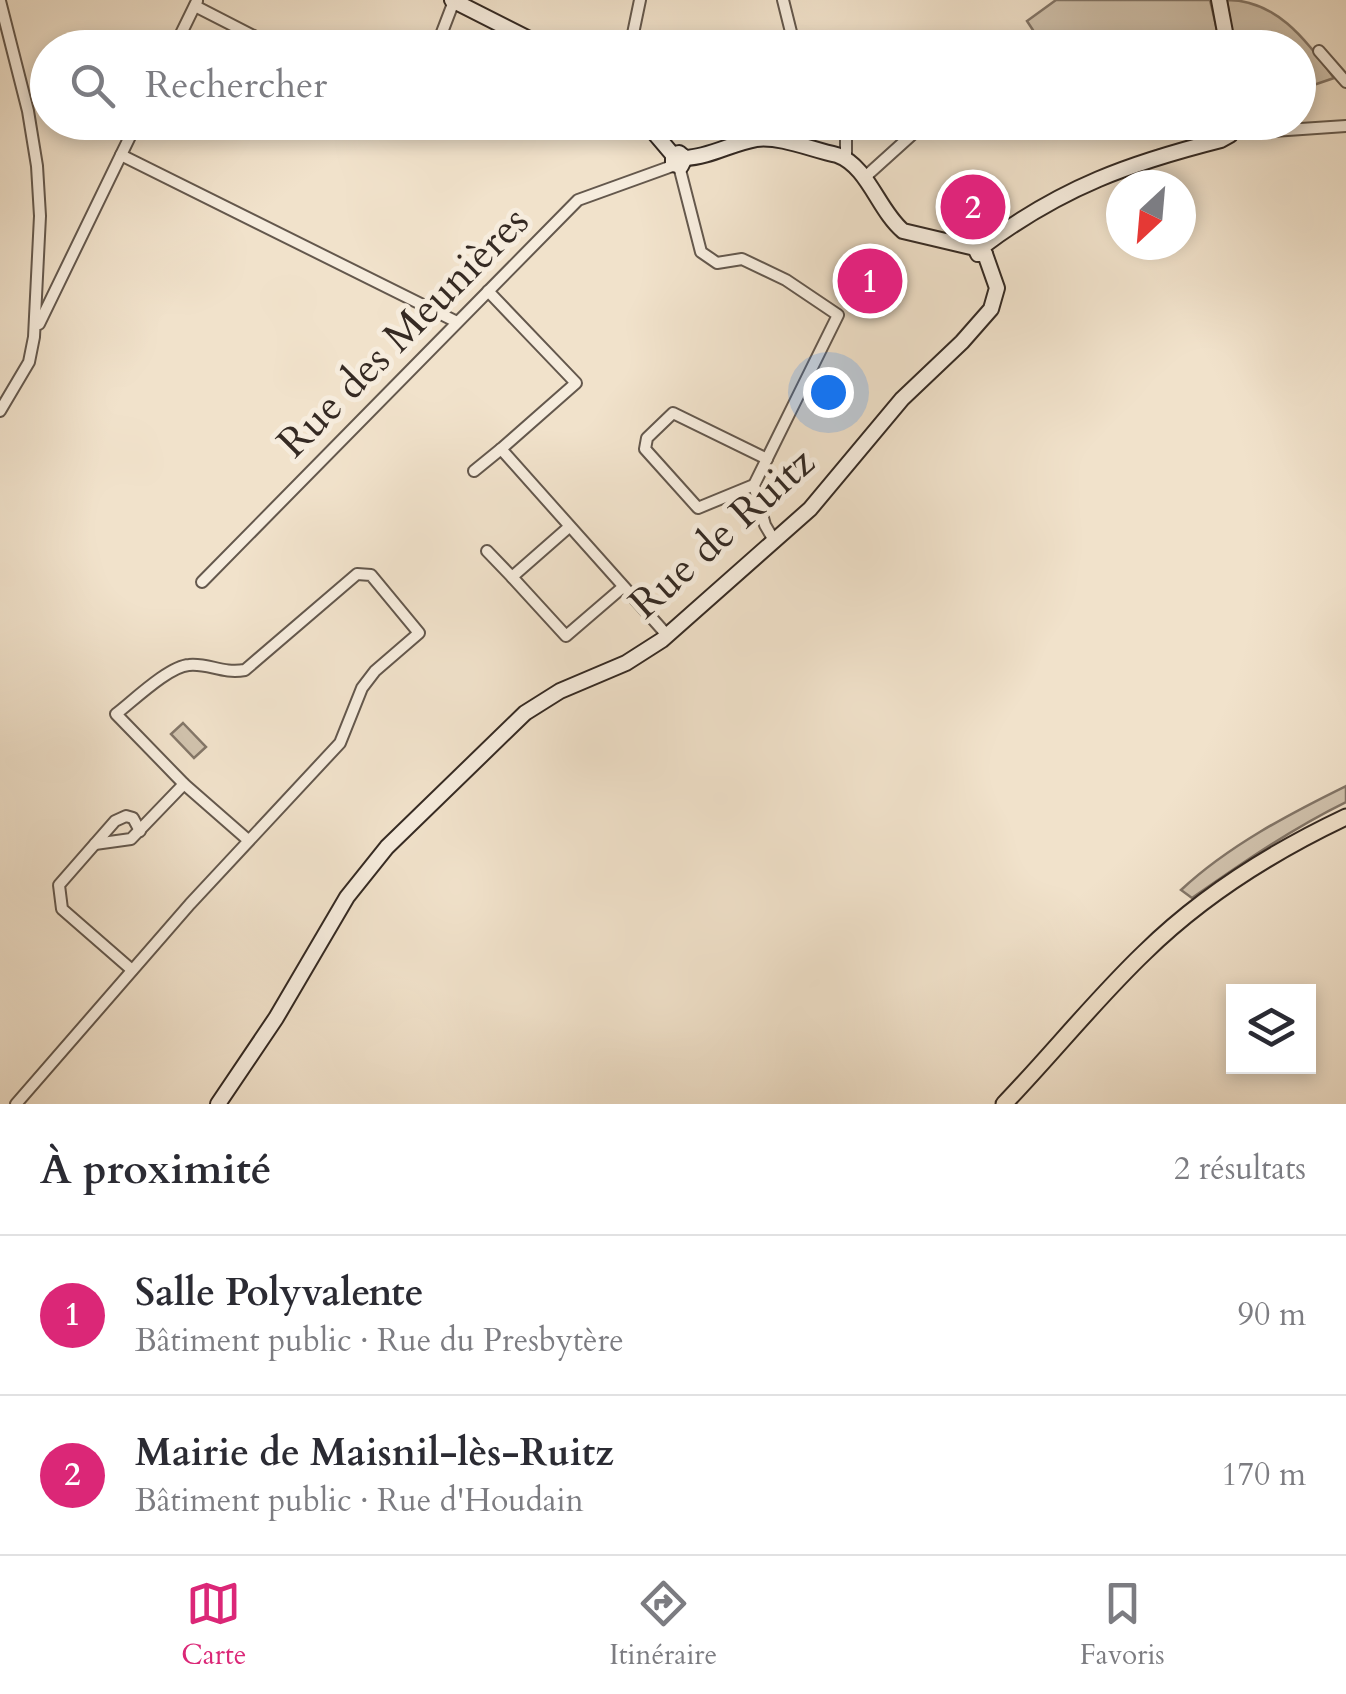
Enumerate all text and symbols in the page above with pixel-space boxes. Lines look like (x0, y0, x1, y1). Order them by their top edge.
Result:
search box (30, 30, 1316, 140)
icon: search (65, 58, 120, 113)
text: Rechercher (145, 59, 327, 111)
pin: 2 (940, 170, 1006, 244)
north arrow (1106, 170, 1196, 260)
street label: Rue des Meunières (265, 194, 541, 470)
pin: 1 (838, 244, 902, 318)
your location (803, 367, 854, 418)
street label: Rue de Ruitz (617, 434, 827, 632)
map controls (1226, 984, 1316, 1074)
button: layers (1226, 984, 1316, 1074)
text: À proximité (40, 1141, 272, 1198)
text: 2 résultats (1174, 1147, 1306, 1191)
text: Salle Polyvalente (135, 1267, 424, 1319)
text: 1 (64, 1293, 81, 1337)
text: 90 m (1238, 1293, 1306, 1337)
text: Bâtiment public · Rue du Presbytère (135, 1319, 624, 1363)
text: Mairie de Maisnil-lès-Ruitz (135, 1427, 614, 1479)
text: 2 (64, 1453, 81, 1497)
text: 170 m (1221, 1453, 1306, 1497)
text: Bâtiment public · Rue d'Houdain (135, 1479, 584, 1523)
tab: Carte (181, 1576, 247, 1674)
tab: Itinéraire (609, 1576, 717, 1674)
tab: Favoris (1080, 1576, 1165, 1674)

